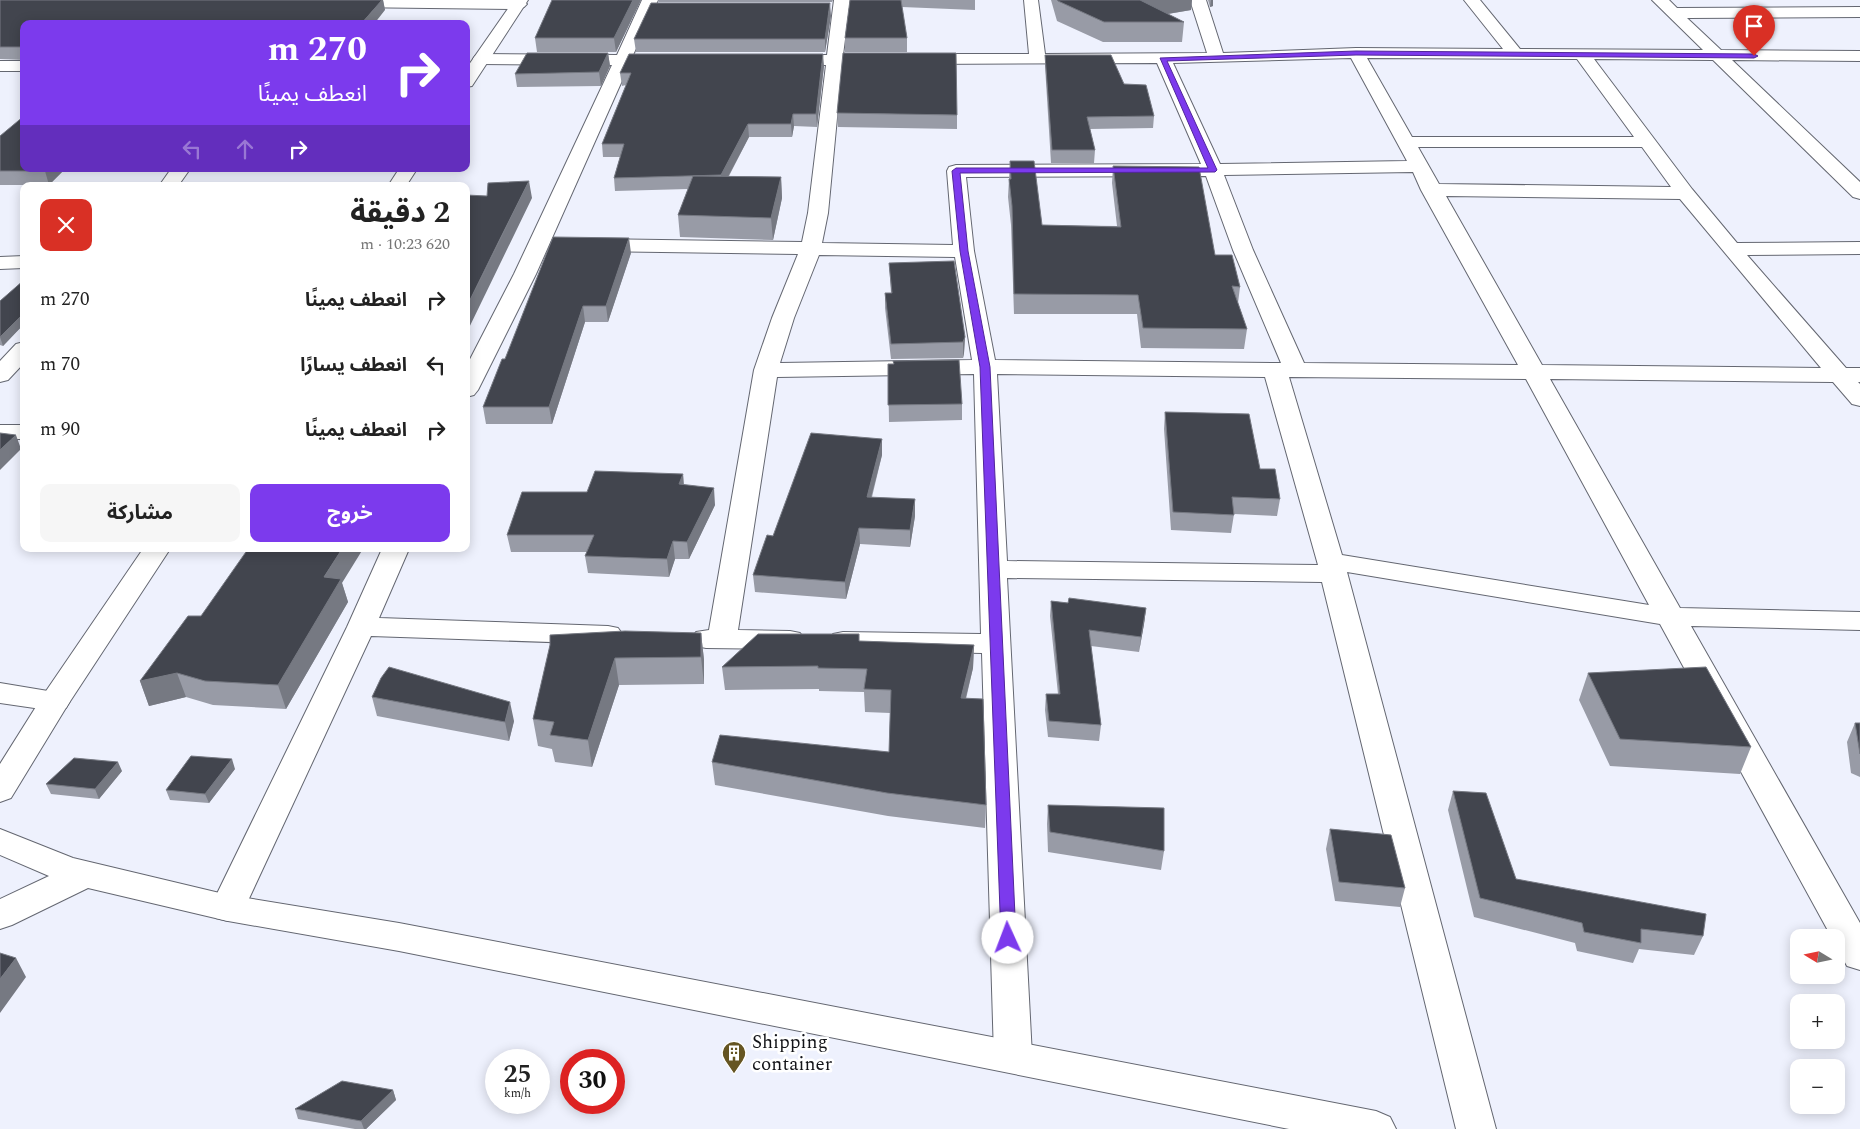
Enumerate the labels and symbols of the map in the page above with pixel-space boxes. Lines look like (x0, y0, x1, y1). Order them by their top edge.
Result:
pin (1733, 5, 1775, 56)
position arrow (981, 911, 1033, 963)
north arrow (1790, 929, 1845, 984)
place label: Shipping container (752, 1028, 833, 1079)
building icon: Shipping container (721, 1040, 747, 1074)
speed limit sign: 30 (560, 1049, 625, 1114)

